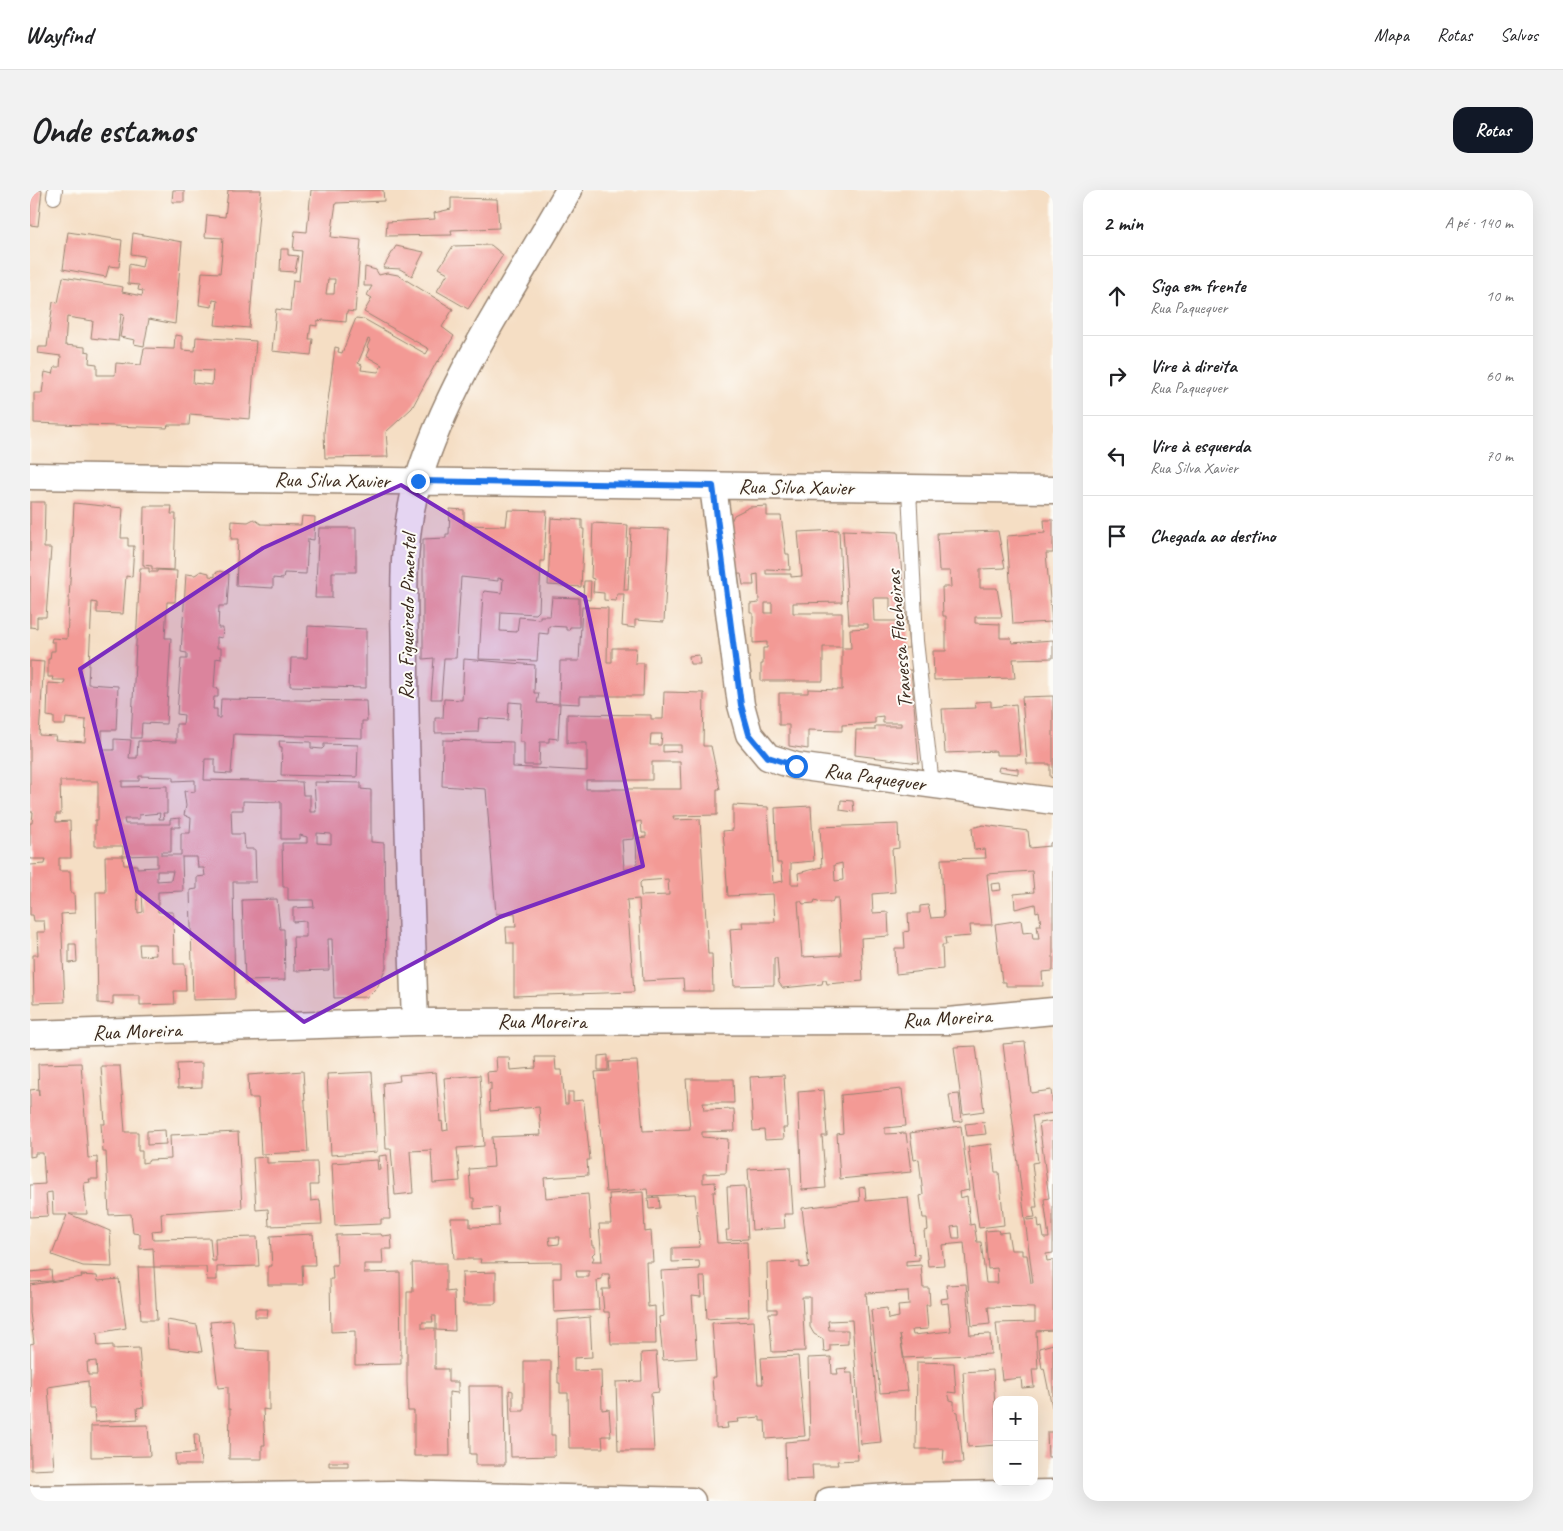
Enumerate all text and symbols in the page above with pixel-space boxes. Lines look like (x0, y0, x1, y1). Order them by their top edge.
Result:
text: Wayfind (25, 20, 92, 50)
text: Mapa (1374, 24, 1409, 46)
text: Rotas (1437, 24, 1472, 46)
text: Salvos (1500, 24, 1538, 46)
button: Rotas (1453, 107, 1533, 153)
text: Onde estamos (30, 108, 195, 153)
text: 2 min (1103, 210, 1143, 236)
text: A pé · 140 m (1445, 213, 1513, 233)
text: Siga em frente (1150, 274, 1246, 298)
icon: ahead (1103, 282, 1131, 310)
text: 10 m (1486, 286, 1513, 306)
text: Rua Paquequer (1150, 298, 1228, 318)
text: Vire à direita (1150, 354, 1237, 378)
icon: right (1103, 362, 1131, 390)
text: 60 m (1486, 366, 1513, 386)
text: Rua Paquequer (1150, 378, 1228, 398)
text: Vire à esquerda (1150, 434, 1250, 458)
icon: left (1103, 442, 1131, 470)
text: 70 m (1486, 446, 1513, 466)
text: Rua Silva Xavier (1150, 458, 1238, 478)
street label: Rua Silva Xavier (274, 466, 392, 494)
route end (407, 470, 430, 493)
street label: Rua Silva Xavier (738, 473, 856, 501)
icon: arrive (1103, 522, 1131, 550)
text: Chegada ao destino (1150, 524, 1276, 548)
street label: Rua Figueiredo Pimentel (393, 530, 422, 700)
street label: Travessa Flecheiras (880, 567, 918, 709)
route start (785, 755, 808, 778)
street label: Rua Paquequer (823, 757, 929, 797)
street label: Rua Moreira (902, 1003, 994, 1033)
street label: Rua Moreira (498, 1008, 589, 1034)
street label: Rua Moreira (92, 1016, 184, 1046)
map controls (993, 1396, 1038, 1486)
button: + (993, 1396, 1038, 1441)
button: − (993, 1441, 1038, 1486)

